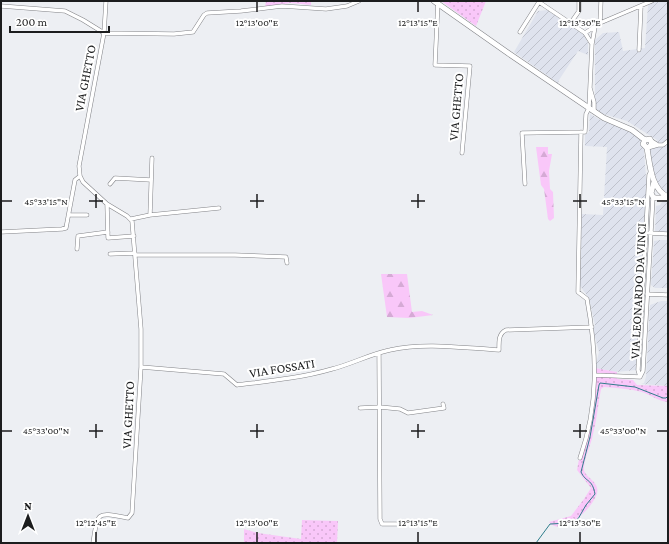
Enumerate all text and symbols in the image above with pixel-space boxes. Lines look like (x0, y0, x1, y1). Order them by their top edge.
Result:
scale bar (10, 8, 109, 34)
text: 200 m (16, 15, 48, 29)
text: 12°13'00"E (236, 17, 279, 28)
text: 12°13'15"E (398, 17, 438, 28)
text: 12°13'30"E (559, 17, 601, 28)
street label: VIA GHETTO (71, 43, 99, 113)
street label: VIA GHETTO (446, 72, 466, 141)
text: 45°33'15"N (24, 196, 68, 207)
text: 45°33'15"N (601, 196, 645, 207)
street label: VIA LEONARDO DA VINCI (627, 223, 649, 359)
street label: VIA FOSSATI (248, 355, 316, 381)
street label: VIA GHETTO (119, 381, 137, 449)
text: 45°33'00"N (23, 425, 70, 436)
text: 45°33'00"N (600, 425, 647, 436)
north arrow (8, 496, 48, 536)
text: N (24, 500, 32, 512)
text: 12°12'45"E (76, 517, 117, 528)
text: 12°13'00"E (236, 517, 279, 528)
text: 12°13'15"E (398, 517, 438, 528)
text: 12°13'30"E (559, 517, 601, 528)

